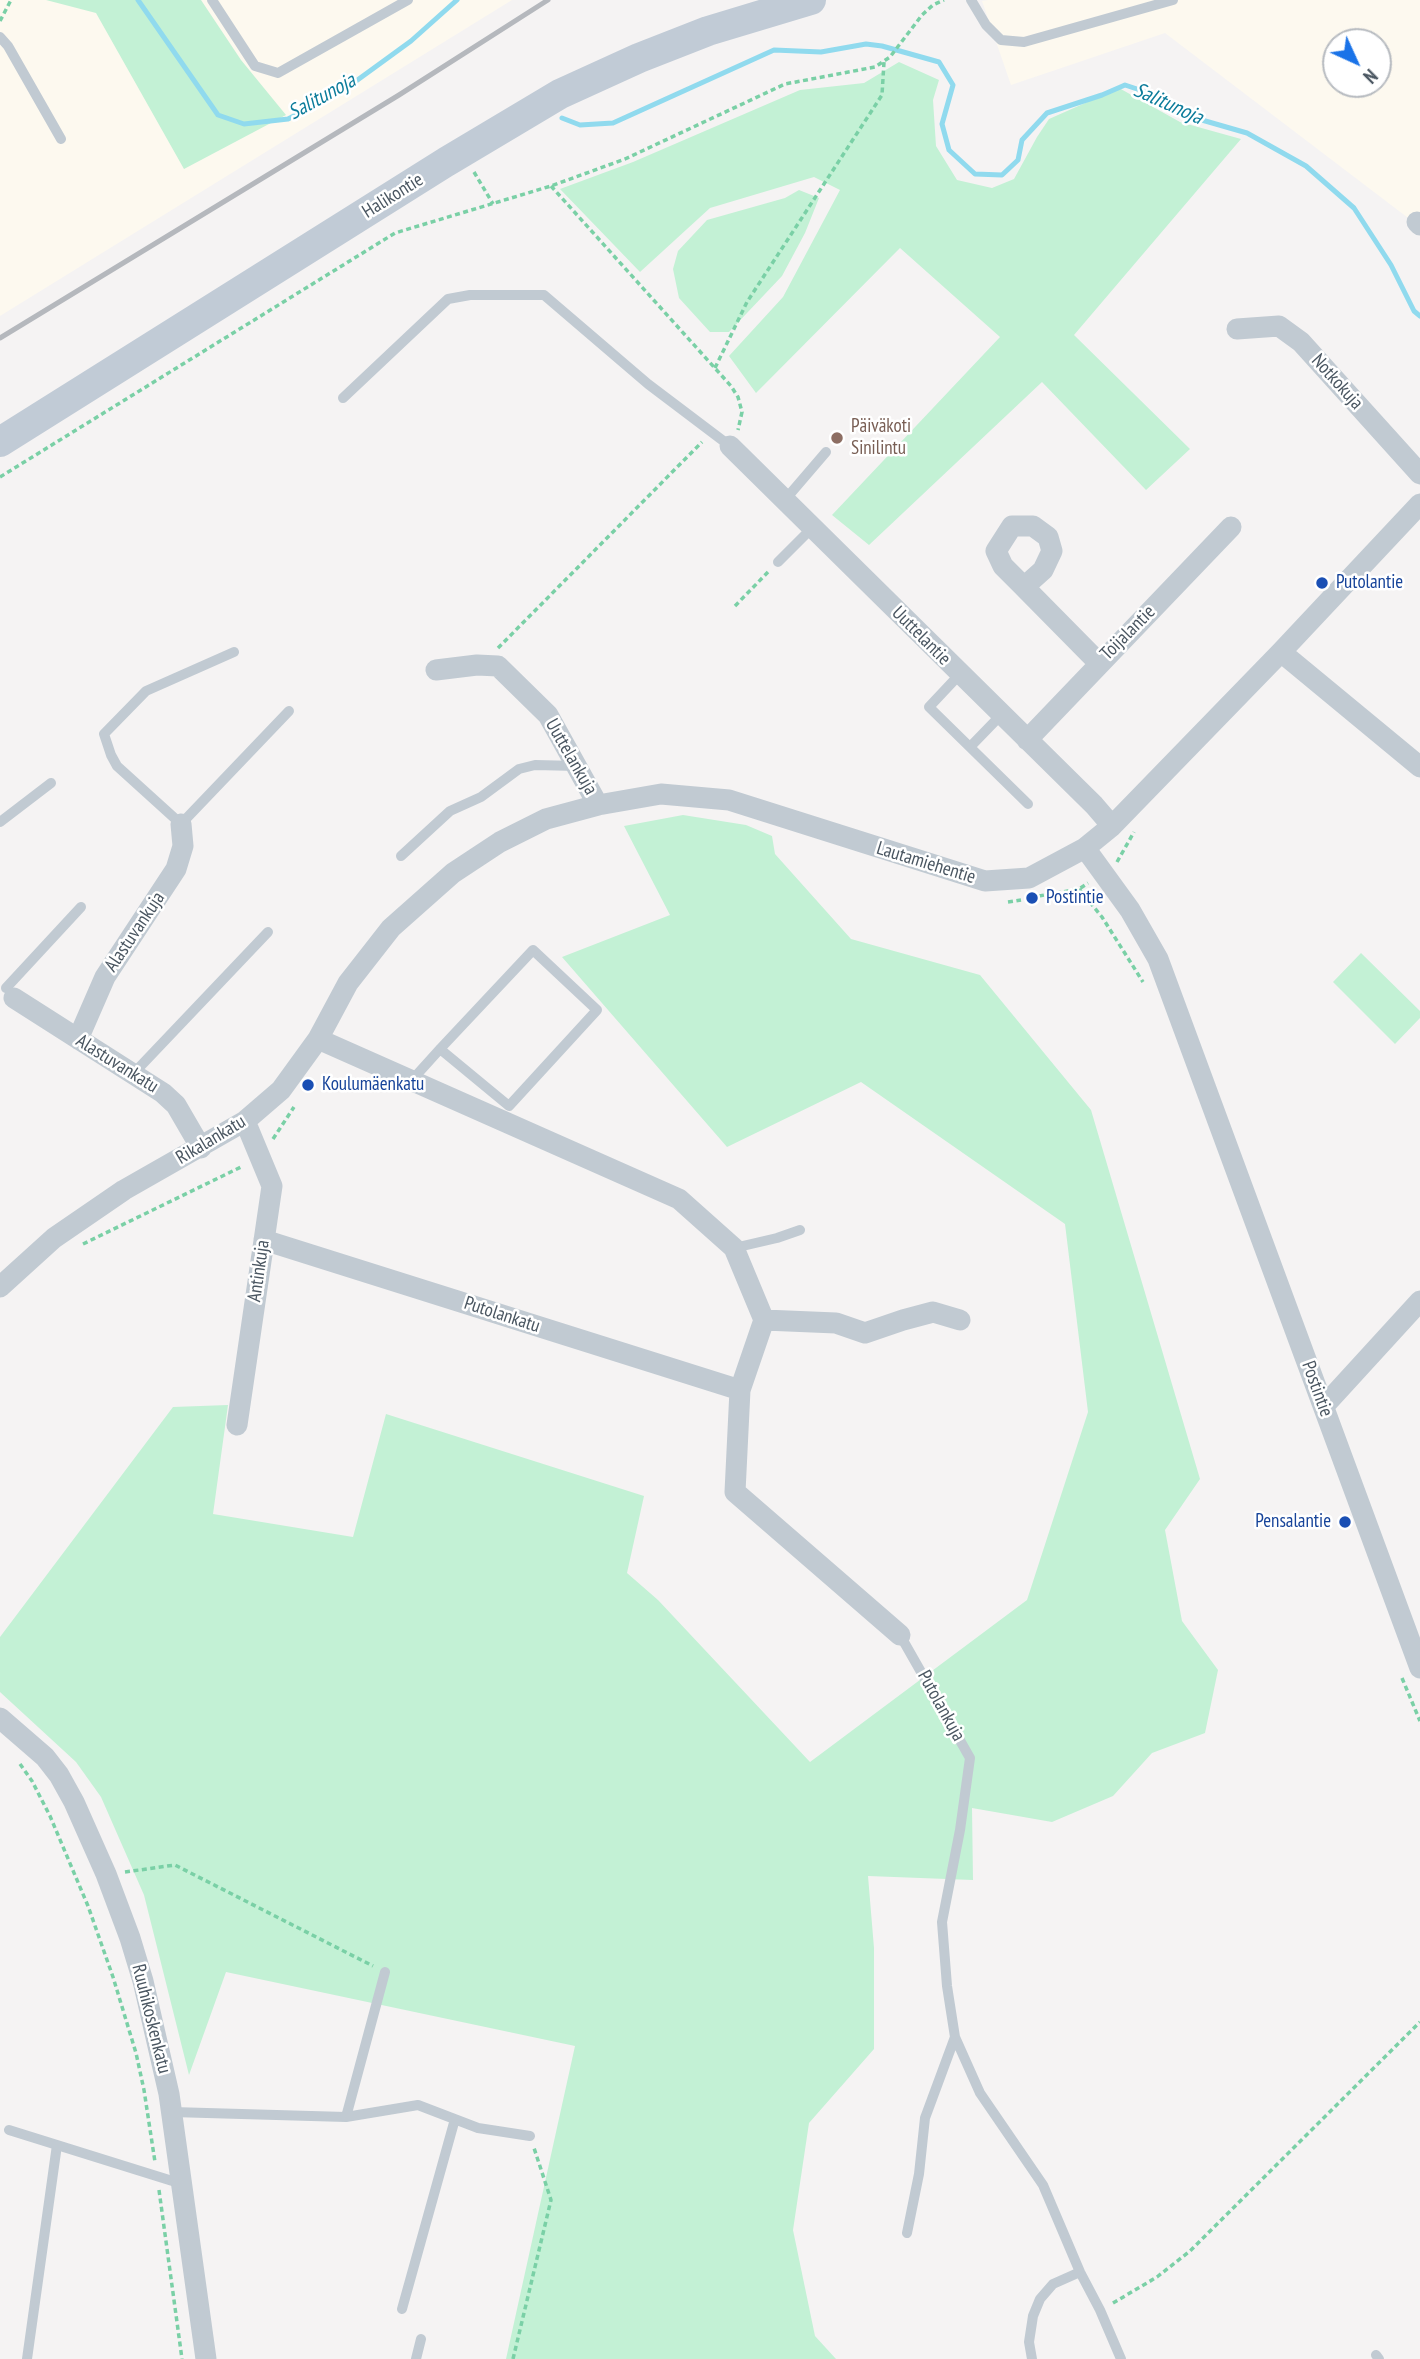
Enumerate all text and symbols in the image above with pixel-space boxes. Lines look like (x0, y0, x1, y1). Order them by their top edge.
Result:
north arrow (1322, 28, 1392, 98)
text: N (1358, 64, 1383, 89)
water label: Salitunoja (284, 68, 360, 126)
water label: Salitunoja (1130, 78, 1206, 130)
street label: Halikontie (358, 169, 428, 223)
street label: Notkokuja (1306, 350, 1368, 414)
place label: Päiväkoti Sinilintu (851, 416, 911, 460)
marker: Päiväkoti Sinilintu (829, 430, 845, 446)
place label: Putolantie (1336, 572, 1403, 594)
marker: Putolantie (1314, 575, 1330, 591)
street label: Toijalantie (1096, 601, 1160, 665)
street label: Uuttelantie (887, 602, 955, 670)
street label: Uuttelankuja (540, 715, 602, 799)
street label: Lautamiehentie (874, 837, 978, 889)
place label: Postintie (1046, 887, 1104, 909)
street label: Alastuvankuja (100, 888, 170, 976)
marker: Postintie (1024, 890, 1040, 906)
street label: Alastuvankatu (72, 1030, 162, 1098)
place label: Koulumäenkatu (322, 1074, 424, 1096)
marker: Koulumäenkatu (300, 1077, 316, 1093)
street label: Rikalankatu (172, 1110, 250, 1170)
street label: Antinkuja (243, 1239, 275, 1303)
street label: Putolankatu (461, 1292, 543, 1338)
street label: Postintie (1296, 1358, 1338, 1420)
place label: Pensalantie (1255, 1511, 1331, 1533)
marker: Pensalantie (1337, 1514, 1353, 1530)
street label: Putolankuja (912, 1667, 970, 1745)
street label: Ruuhikoskenkatu (126, 1962, 176, 2076)

